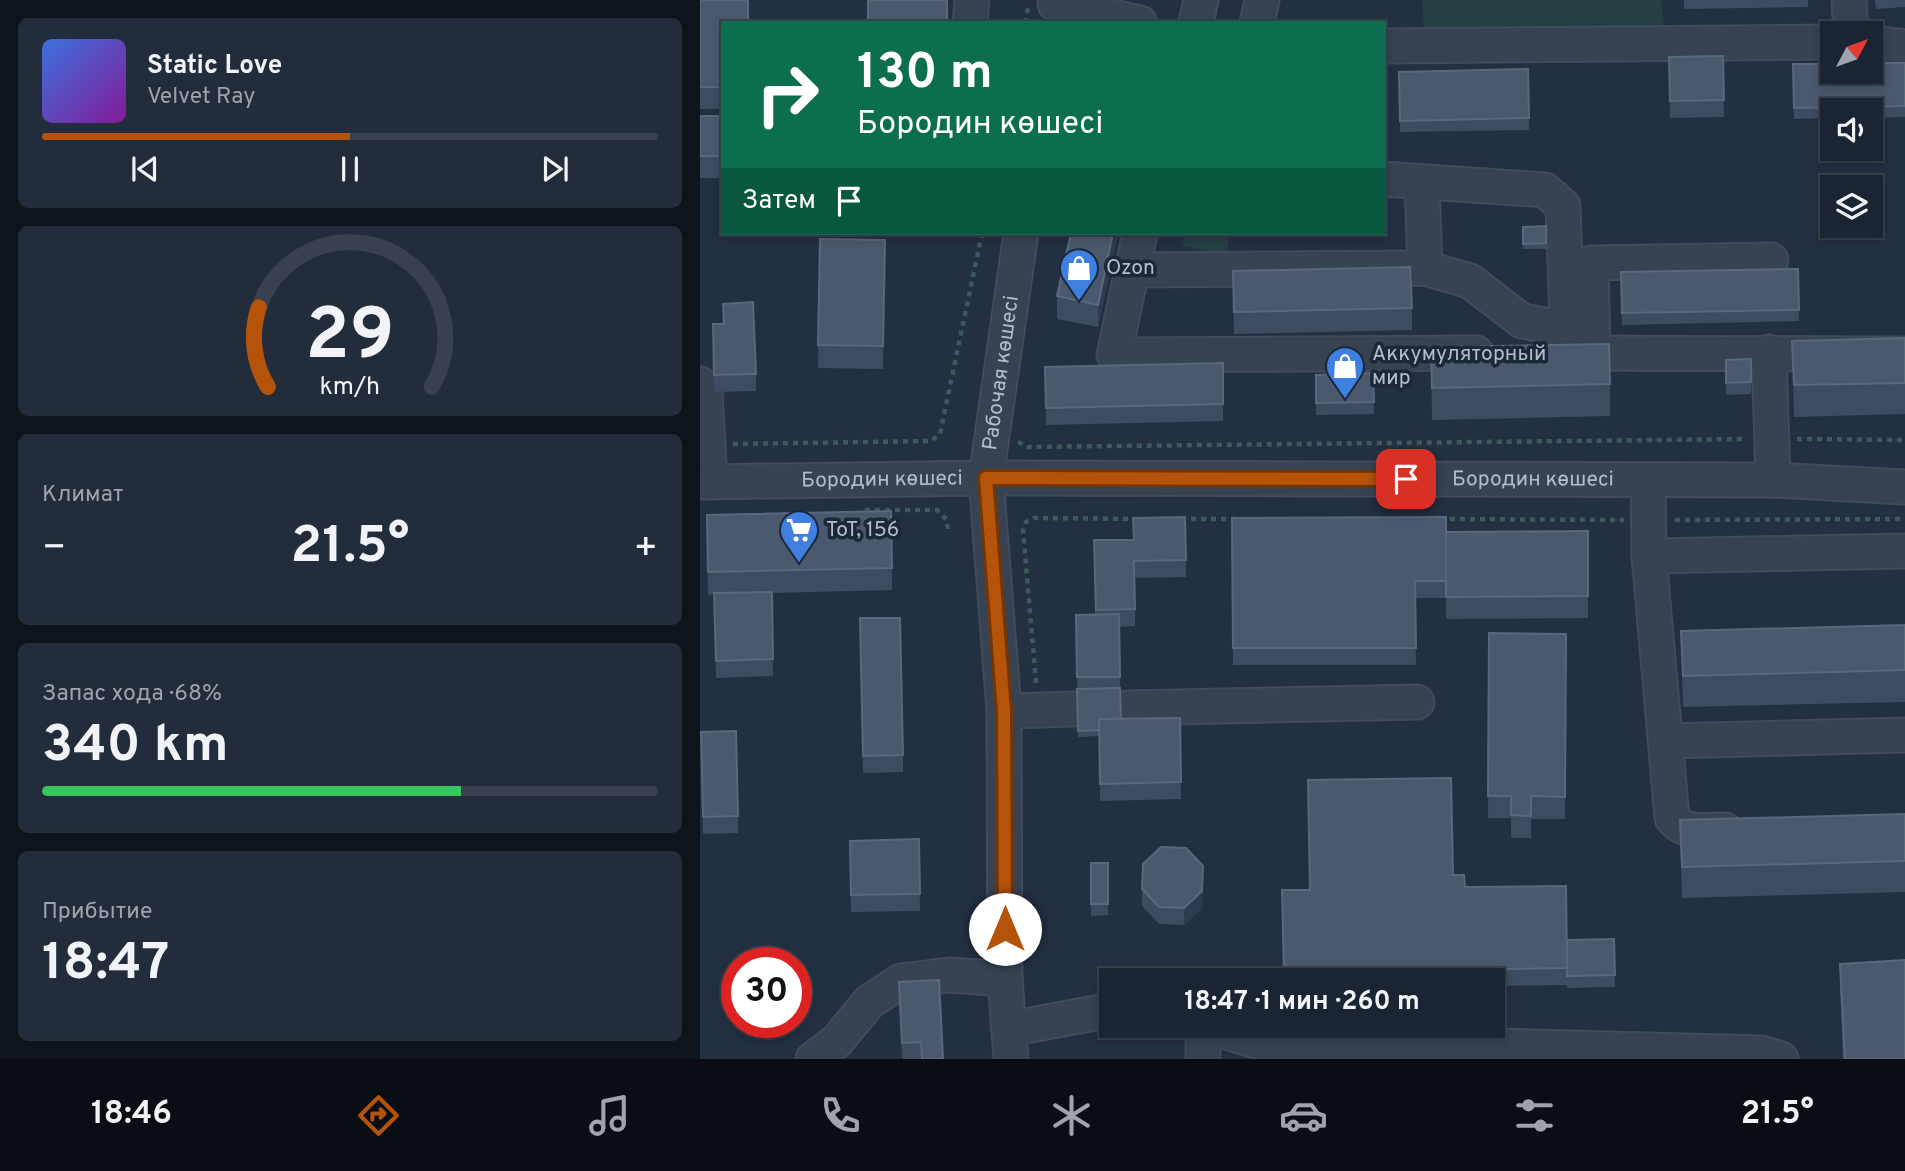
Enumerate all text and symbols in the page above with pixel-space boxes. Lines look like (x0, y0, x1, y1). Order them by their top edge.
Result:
north arrow (1820, 21, 1883, 84)
map controls (1820, 21, 1883, 238)
text: 130 m (857, 44, 993, 106)
icon: right (742, 49, 833, 140)
text: Static Love (147, 50, 282, 83)
text: Velvet Ray (147, 83, 255, 112)
button: sound (1820, 98, 1883, 161)
text: Бородин көшесі (857, 105, 1103, 145)
icon: previous (126, 150, 164, 188)
icon: pause (331, 150, 369, 188)
icon: next (536, 150, 574, 188)
button: layers (1820, 175, 1883, 238)
icon: arrive (830, 182, 868, 220)
text: Затем (742, 185, 816, 218)
shop icon: Ozon (1058, 247, 1100, 302)
place label: Ozon (1106, 255, 1155, 282)
text: 29 (305, 294, 395, 386)
street label: Рабочая көшесі (977, 294, 1025, 452)
place label: Аккумуляторный мир (1372, 341, 1546, 392)
shop icon: Аккумуляторный мир (1324, 345, 1366, 400)
text: km/h (320, 372, 380, 404)
pin (1376, 449, 1436, 509)
icon: arrive (1387, 460, 1425, 498)
street label: Бородин көшесі (801, 465, 963, 494)
street label: Бородин көшесі (1452, 466, 1614, 493)
text: Климат (42, 481, 123, 510)
supermarket icon: ТоТ, 156 (778, 509, 820, 564)
text: 21.5° (291, 515, 409, 581)
place label: ТоТ, 156 (826, 517, 899, 544)
text: − (42, 525, 67, 574)
text: + (633, 525, 658, 574)
text: Запас хода · 68% (42, 680, 222, 709)
text: 340 km (42, 714, 228, 780)
position arrow (968, 892, 1042, 966)
text: Прибытие (42, 898, 152, 927)
text: 18:47 (42, 932, 169, 998)
speed limit sign: 30 (721, 947, 812, 1038)
text: 18:47 · 1 мин · 260 m (1184, 986, 1420, 1019)
icon: directions (354, 1091, 403, 1140)
icon: music (585, 1091, 634, 1140)
icon: phone (816, 1091, 865, 1140)
icon: climate (1047, 1091, 1096, 1140)
icon: car (1279, 1091, 1328, 1140)
icon: filters (1510, 1091, 1559, 1140)
text: 18:46 (91, 1095, 172, 1135)
text: 21.5° (1741, 1095, 1814, 1135)

